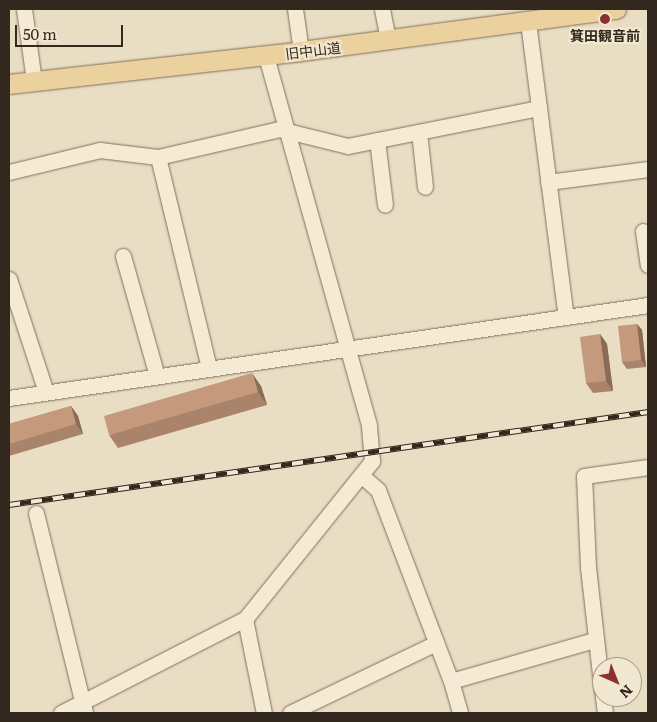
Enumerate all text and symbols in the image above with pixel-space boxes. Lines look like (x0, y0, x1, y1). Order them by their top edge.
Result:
marker: 箕田観音前 (599, 13, 611, 25)
scale bar (18, 15, 125, 47)
text: 50 m (23, 22, 57, 45)
place label: 箕田観音前 (570, 27, 640, 43)
street label: 旧中山道 (284, 38, 342, 62)
north arrow (592, 657, 642, 707)
text: N (616, 681, 638, 703)

